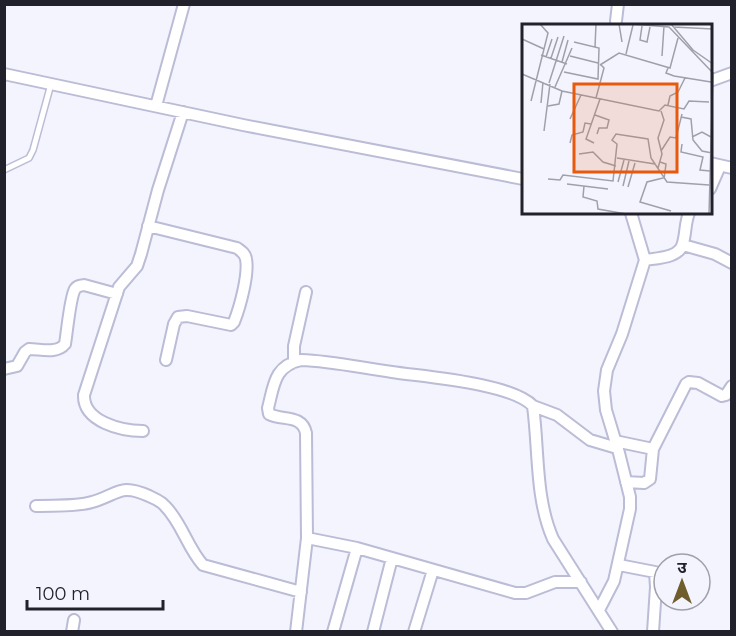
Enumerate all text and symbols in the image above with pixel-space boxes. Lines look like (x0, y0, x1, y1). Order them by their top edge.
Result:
inset map (522, 24, 712, 214)
north arrow (652, 552, 712, 612)
text: उ (677, 558, 687, 577)
scale bar (27, 573, 164, 611)
text: 100 m (36, 583, 90, 605)

